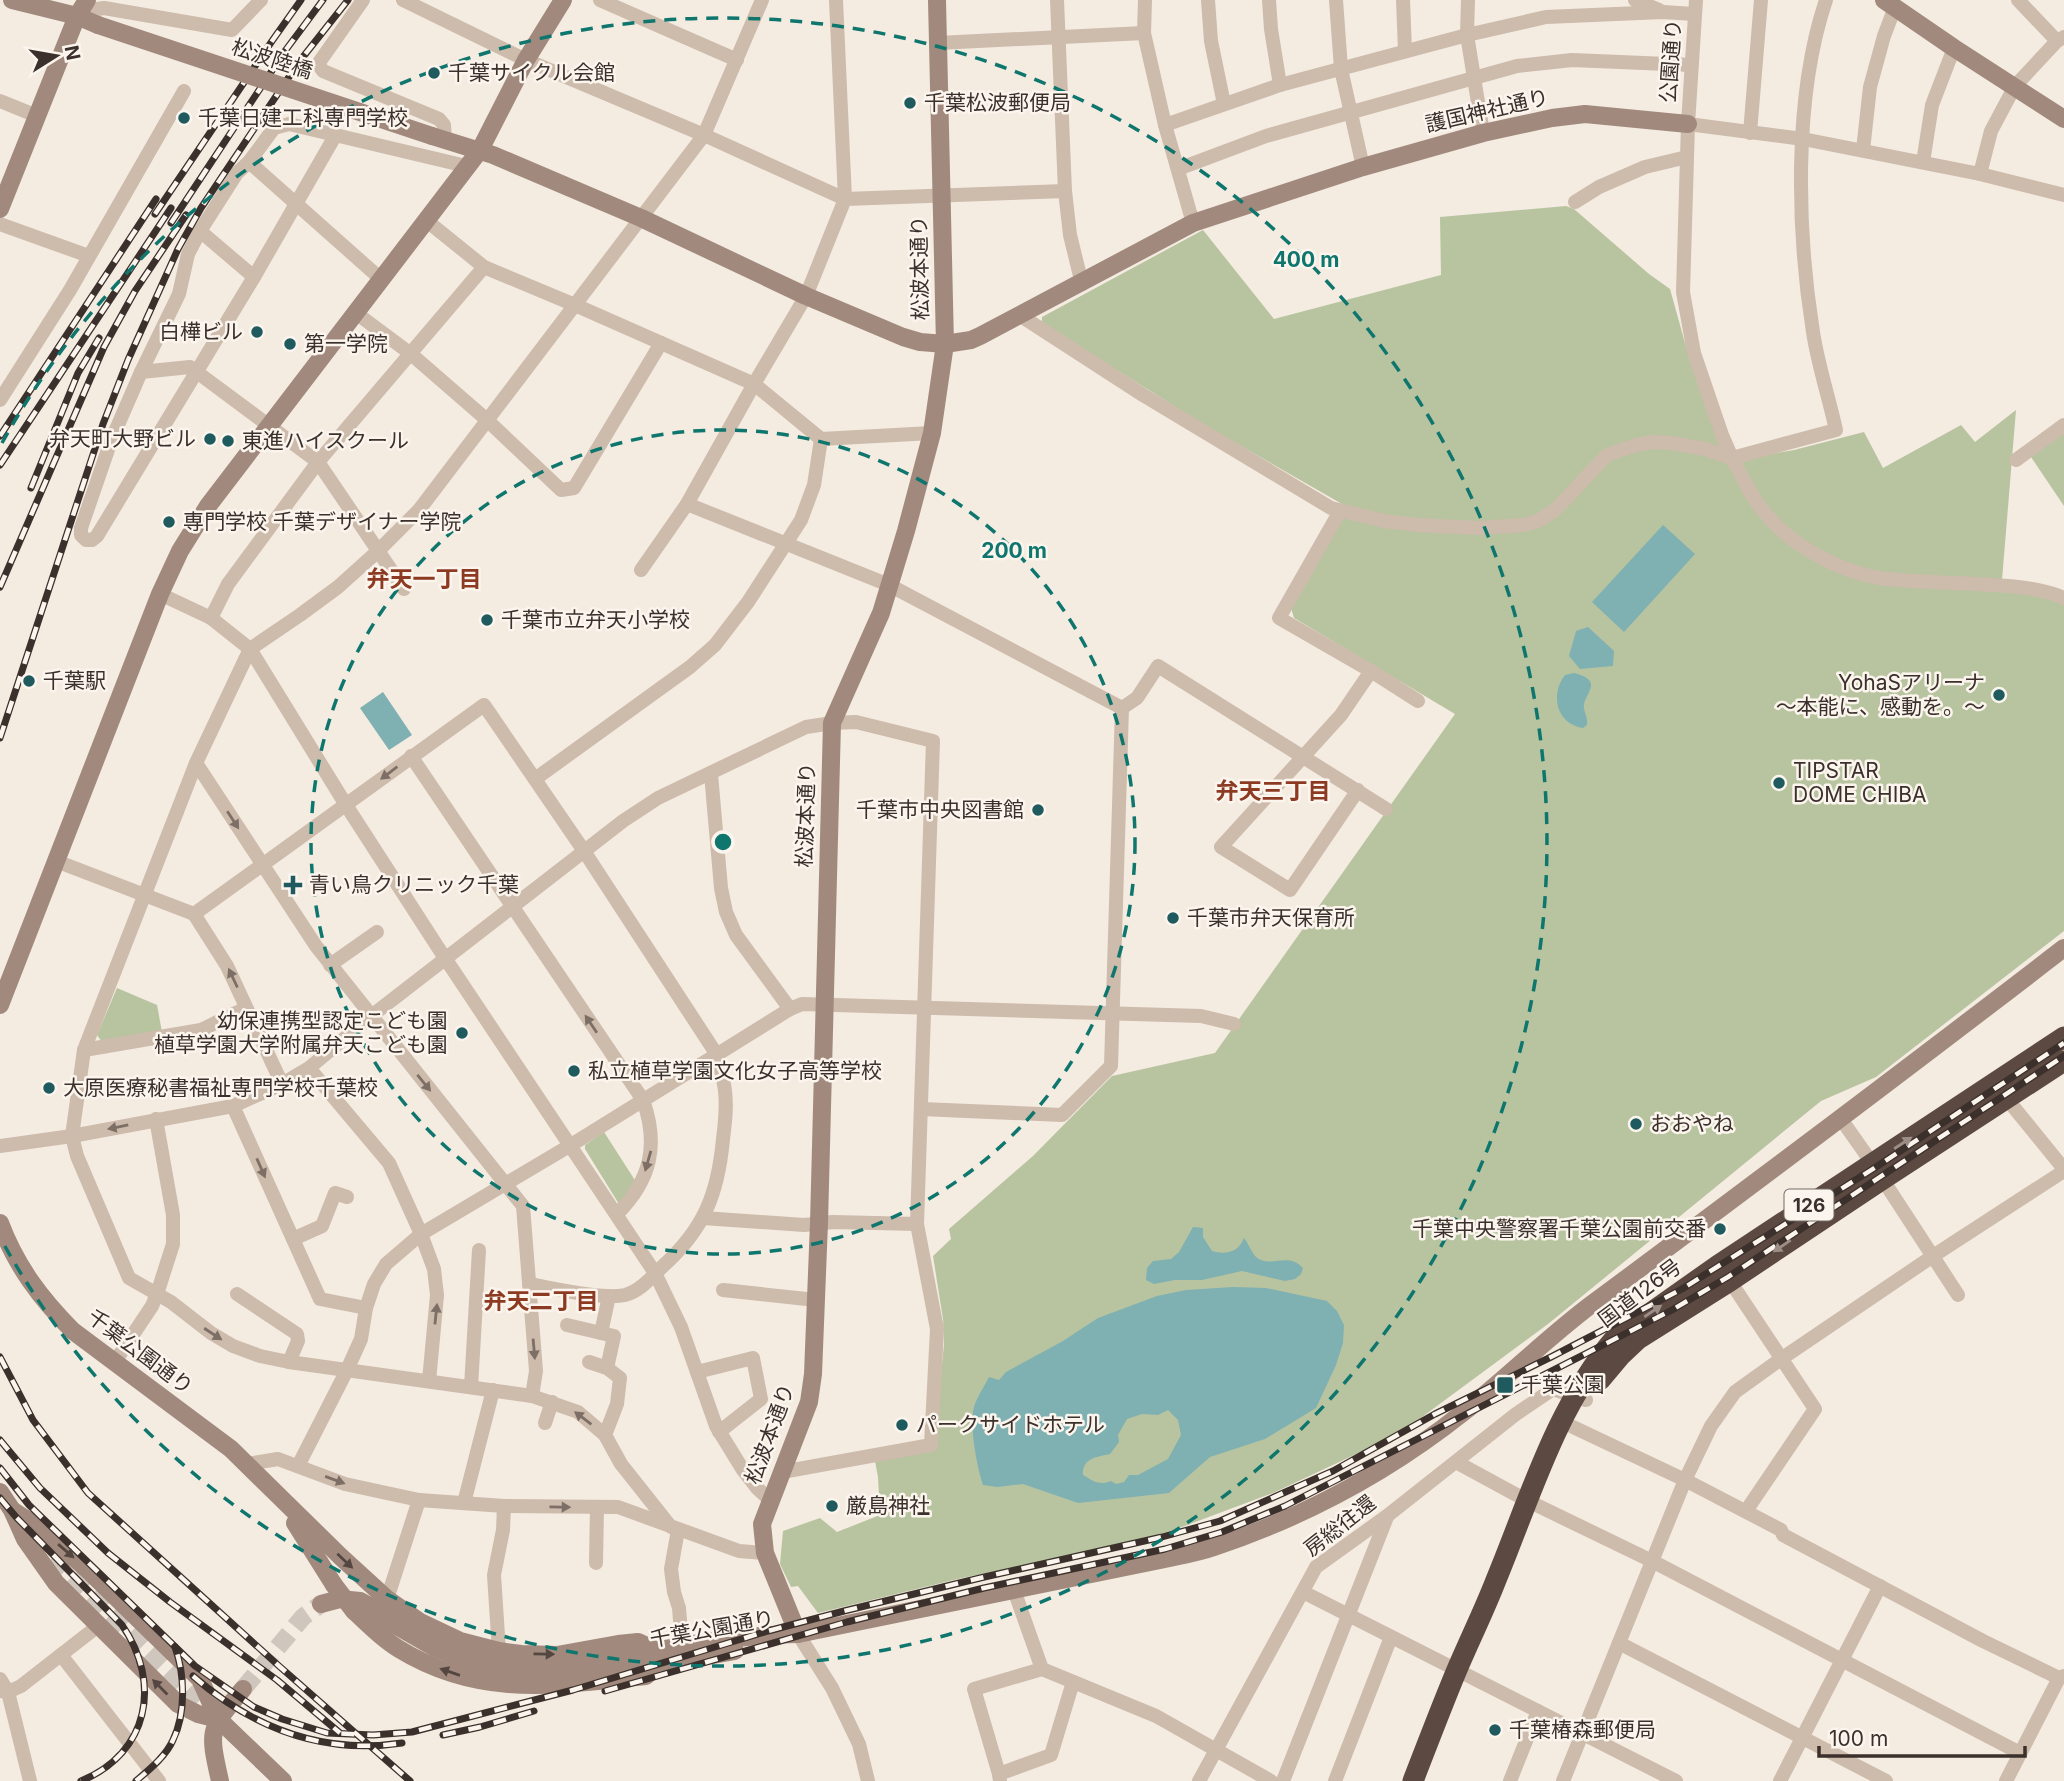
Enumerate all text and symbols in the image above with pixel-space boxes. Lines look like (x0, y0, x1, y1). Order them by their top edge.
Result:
street label: 公園通り (1655, 18, 1686, 104)
north arrow (21, 21, 91, 91)
street label: 松波陸橋 (228, 34, 316, 83)
text: N (60, 44, 85, 62)
place label: 千葉サイクル会館 (448, 60, 615, 85)
marker: 千葉サイクル会館 (426, 65, 442, 81)
street label: 護国神社通り (1423, 84, 1551, 137)
place label: 千葉松波郵便局 (924, 90, 1071, 115)
marker: 千葉松波郵便局 (902, 95, 918, 111)
place label: 千葉日建工科専門学校 (198, 105, 408, 130)
marker: 千葉日建工科専門学校 (176, 110, 192, 126)
street label: 松波本通り (906, 215, 933, 321)
text: 400 m (1273, 247, 1339, 272)
place label: 白樺ビル (159, 319, 243, 344)
marker: 白樺ビル (249, 324, 265, 340)
place label: 第一学院 (304, 331, 388, 356)
marker: 第一学院 (282, 336, 298, 352)
place label: 弁天町大野ビル (49, 426, 196, 451)
place label: 東進ハイスクール (242, 428, 409, 453)
marker: 弁天町大野ビル (202, 431, 218, 447)
marker: 東進ハイスクール (220, 433, 236, 449)
place label: 専門学校 千葉デザイナー学院 (183, 509, 462, 534)
marker: 専門学校 千葉デザイナー学院 (161, 514, 177, 530)
text: 200 m (981, 538, 1047, 563)
district label: 弁天一丁目 (367, 565, 482, 593)
place label: 千葉市立弁天小学校 (501, 607, 690, 632)
marker: 千葉市立弁天小学校 (479, 612, 495, 628)
place label: 千葉駅 (43, 668, 106, 693)
place label: YohaSアリーナ ～本能に、感動を。～ (1776, 670, 1985, 719)
marker: 千葉駅 (21, 673, 37, 689)
marker: YohaSアリーナ ～本能に、感動を。～ (1991, 687, 2007, 703)
place label: TIPSTAR DOME CHIBA (1793, 758, 1927, 807)
street label: 松波本通り (791, 762, 820, 868)
one-way arrow (380, 765, 398, 780)
marker: TIPSTAR DOME CHIBA (1771, 775, 1787, 791)
district label: 弁天三丁目 (1216, 777, 1331, 805)
place label: 千葉市中央図書館 (856, 797, 1024, 822)
marker: 千葉市中央図書館 (1030, 802, 1046, 818)
one-way arrow (227, 810, 240, 830)
centre of rings (711, 830, 735, 854)
place label: 青い鳥クリニック千葉 (309, 872, 519, 897)
marker: 青い鳥クリニック千葉 (283, 875, 303, 895)
place label: 千葉市弁天保育所 (1187, 905, 1355, 930)
marker: 千葉市弁天保育所 (1165, 910, 1181, 926)
one-way arrow (227, 968, 238, 988)
place label: 幼保連携型認定こども園 植草学園大学附属弁天こども園 (154, 1008, 448, 1057)
one-way arrow (584, 1015, 598, 1033)
marker: 幼保連携型認定こども園 植草学園大学附属弁天こども園 (454, 1025, 470, 1041)
place label: 私立植草学園文化女子高等学校 (588, 1058, 882, 1083)
marker: 私立植草学園文化女子高等学校 (566, 1063, 582, 1079)
one-way arrow (417, 1074, 432, 1092)
place label: 大原医療秘書福祉専門学校千葉校 (63, 1075, 378, 1100)
marker: 大原医療秘書福祉専門学校千葉校 (41, 1080, 57, 1096)
place label: おおやね (1650, 1111, 1734, 1136)
marker: おおやね (1628, 1116, 1644, 1132)
one-way arrow (107, 1121, 129, 1132)
one-way arrow (1893, 1136, 1913, 1149)
one-way arrow (643, 1151, 653, 1172)
one-way arrow (255, 1158, 267, 1178)
road number: 126 (1784, 1190, 1834, 1220)
place label: 千葉中央警察署千葉公園前交番 (1412, 1216, 1706, 1241)
marker: 千葉中央警察署千葉公園前交番 (1712, 1221, 1728, 1237)
one-way arrow (1772, 1240, 1792, 1253)
street label: 国道126号 (1593, 1253, 1686, 1332)
district label: 弁天二丁目 (484, 1287, 599, 1315)
one-way arrow (430, 1302, 441, 1324)
street label: 千葉公園通り (82, 1304, 198, 1399)
one-way arrow (1644, 1304, 1662, 1318)
one-way arrow (203, 1327, 223, 1340)
one-way arrow (529, 1338, 540, 1360)
place label: 千葉公園 (1521, 1372, 1605, 1397)
marker: 千葉公園 (1495, 1375, 1515, 1395)
street label: 松波本通り (740, 1380, 799, 1487)
one-way arrow (574, 1411, 593, 1425)
place label: パークサイドホテル (916, 1412, 1105, 1437)
marker: パークサイドホテル (894, 1417, 910, 1433)
one-way arrow (325, 1474, 346, 1485)
street label: 房総往還 (1299, 1490, 1380, 1561)
place label: 厳島神社 (846, 1493, 930, 1518)
marker: 厳島神社 (824, 1498, 840, 1514)
one-way arrow (549, 1501, 571, 1512)
one-way arrow (58, 1543, 75, 1559)
one-way arrow (336, 1552, 353, 1568)
street label: 千葉公園通り (648, 1605, 776, 1652)
one-way arrow (534, 1649, 556, 1660)
one-way arrow (439, 1666, 460, 1677)
one-way arrow (152, 1679, 169, 1695)
scale bar (1819, 1714, 2025, 1758)
place label: 千葉椿森郵便局 (1509, 1717, 1656, 1742)
marker: 千葉椿森郵便局 (1487, 1722, 1503, 1738)
text: 100 m (1829, 1726, 1888, 1751)

